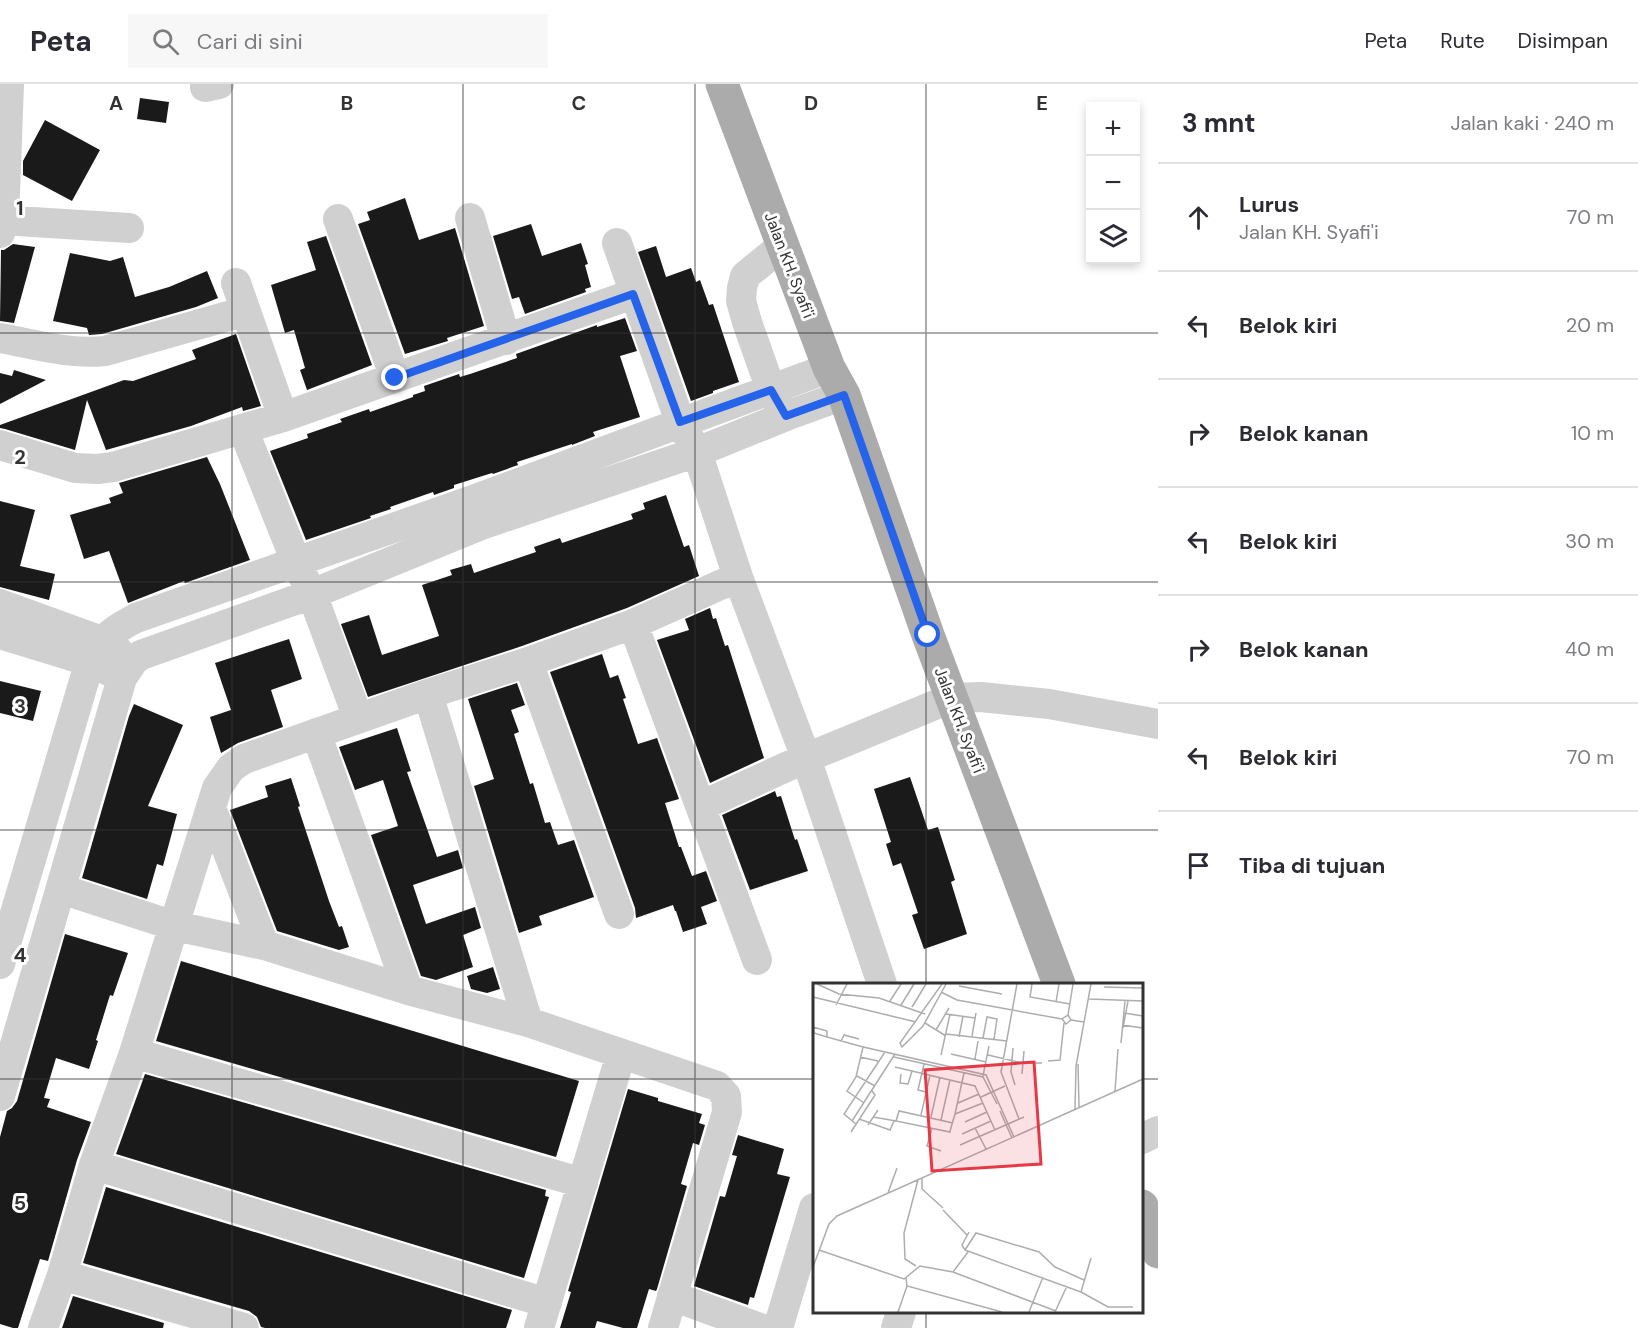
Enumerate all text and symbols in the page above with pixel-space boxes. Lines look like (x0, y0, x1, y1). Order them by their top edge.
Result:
search box (128, 14, 548, 68)
text: Peta (30, 23, 92, 60)
icon: search (149, 25, 182, 58)
text: Cari di sini (197, 27, 303, 56)
text: Peta (1364, 27, 1407, 55)
text: Rute (1440, 27, 1485, 55)
text: Disimpan (1518, 27, 1608, 55)
text: A (109, 90, 123, 116)
text: B (341, 90, 353, 116)
text: C (572, 90, 586, 116)
text: D (804, 90, 818, 116)
text: E (1036, 90, 1048, 116)
map controls (1086, 102, 1140, 264)
button: + (1086, 102, 1140, 156)
text: 3 mnt (1182, 106, 1256, 140)
text: Jalan kaki · 240 m (1450, 110, 1614, 136)
button: − (1086, 156, 1140, 210)
text: Lurus (1239, 190, 1299, 219)
text: 1 (16, 195, 24, 221)
icon: ahead (1182, 201, 1215, 234)
text: 70 m (1567, 204, 1614, 230)
street label: Jalan KH. Syafi'i (760, 209, 819, 321)
button: layers (1086, 210, 1140, 264)
text: Jalan KH. Syafi'i (1239, 219, 1379, 245)
icon: left (1182, 309, 1215, 342)
text: Belok kiri (1239, 311, 1337, 340)
text: 20 m (1566, 312, 1614, 338)
route end (381, 364, 407, 390)
icon: right (1182, 417, 1215, 450)
text: Belok kanan (1239, 419, 1369, 448)
text: 10 m (1571, 420, 1614, 446)
text: 2 (14, 444, 26, 470)
icon: left (1182, 525, 1215, 558)
text: Belok kiri (1239, 527, 1337, 556)
text: 30 m (1565, 528, 1614, 554)
route start (914, 621, 940, 647)
icon: right (1182, 633, 1215, 666)
text: Belok kanan (1239, 635, 1369, 664)
text: 40 m (1565, 636, 1614, 662)
street label: Jalan KH. Syafi'i (930, 664, 989, 776)
text: 3 (14, 693, 26, 719)
icon: left (1182, 741, 1215, 774)
text: Belok kiri (1239, 743, 1337, 772)
text: 70 m (1567, 744, 1614, 770)
icon: arrive (1182, 849, 1215, 882)
text: Tiba di tujuan (1239, 851, 1385, 880)
text: 4 (14, 942, 27, 968)
inset map (813, 983, 1143, 1313)
text: 5 (14, 1190, 26, 1216)

